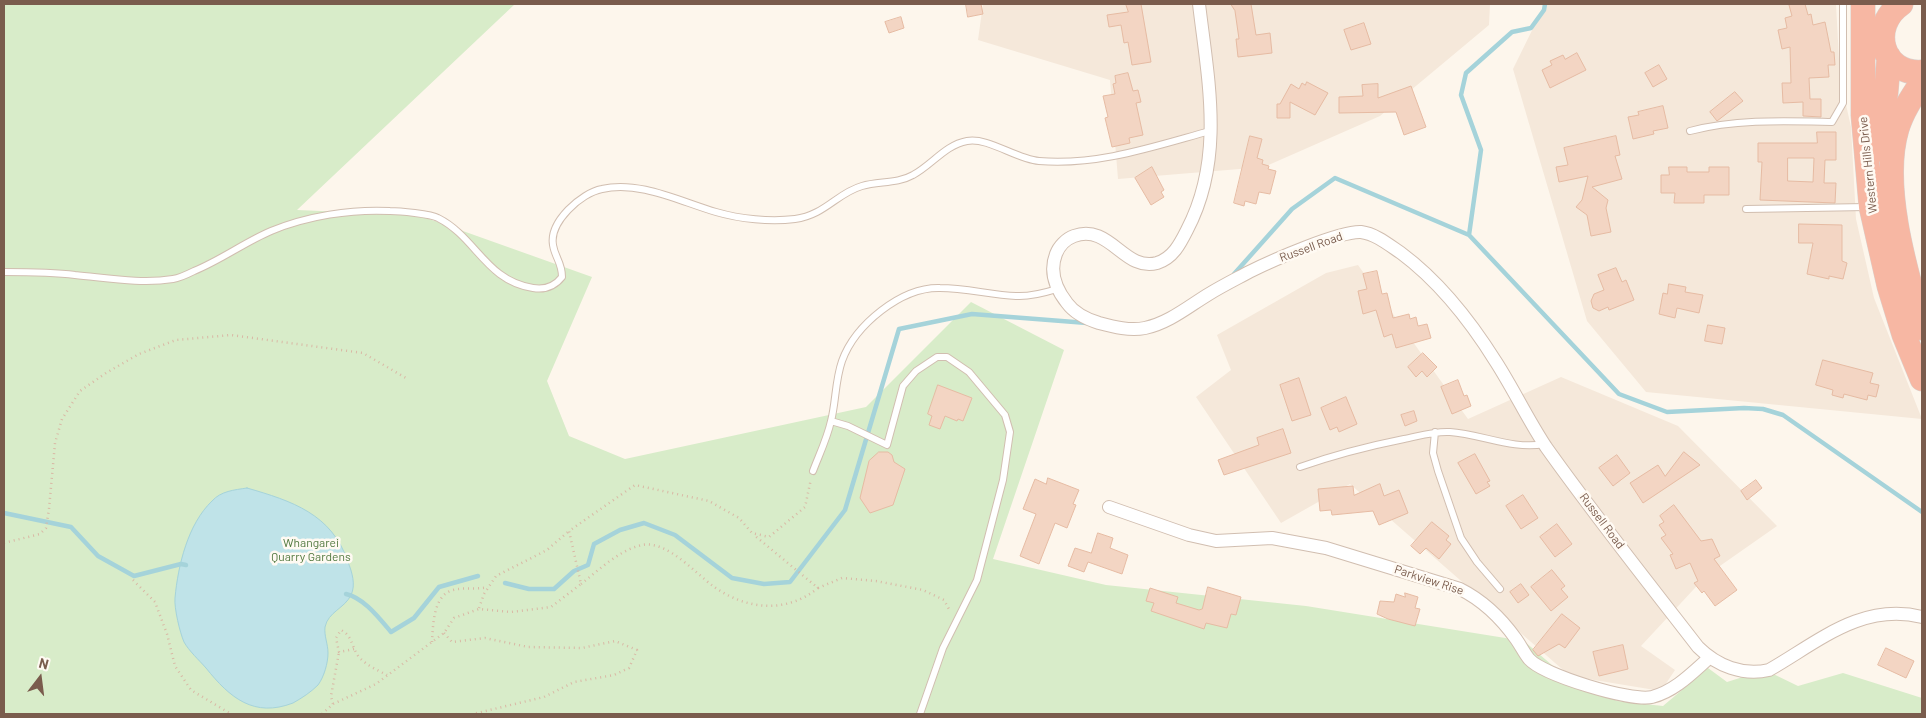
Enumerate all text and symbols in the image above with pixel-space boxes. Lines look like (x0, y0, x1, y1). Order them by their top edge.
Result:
street label: Western Hills Drive (1856, 116, 1880, 214)
street label: Russell Road (1278, 229, 1344, 265)
street label: Russell Road (1576, 490, 1628, 552)
park label: Whangarei Quarry Gardens (271, 536, 351, 564)
street label: Parkview Rise (1392, 562, 1466, 598)
north arrow (15, 653, 65, 703)
text: N (37, 654, 51, 672)

